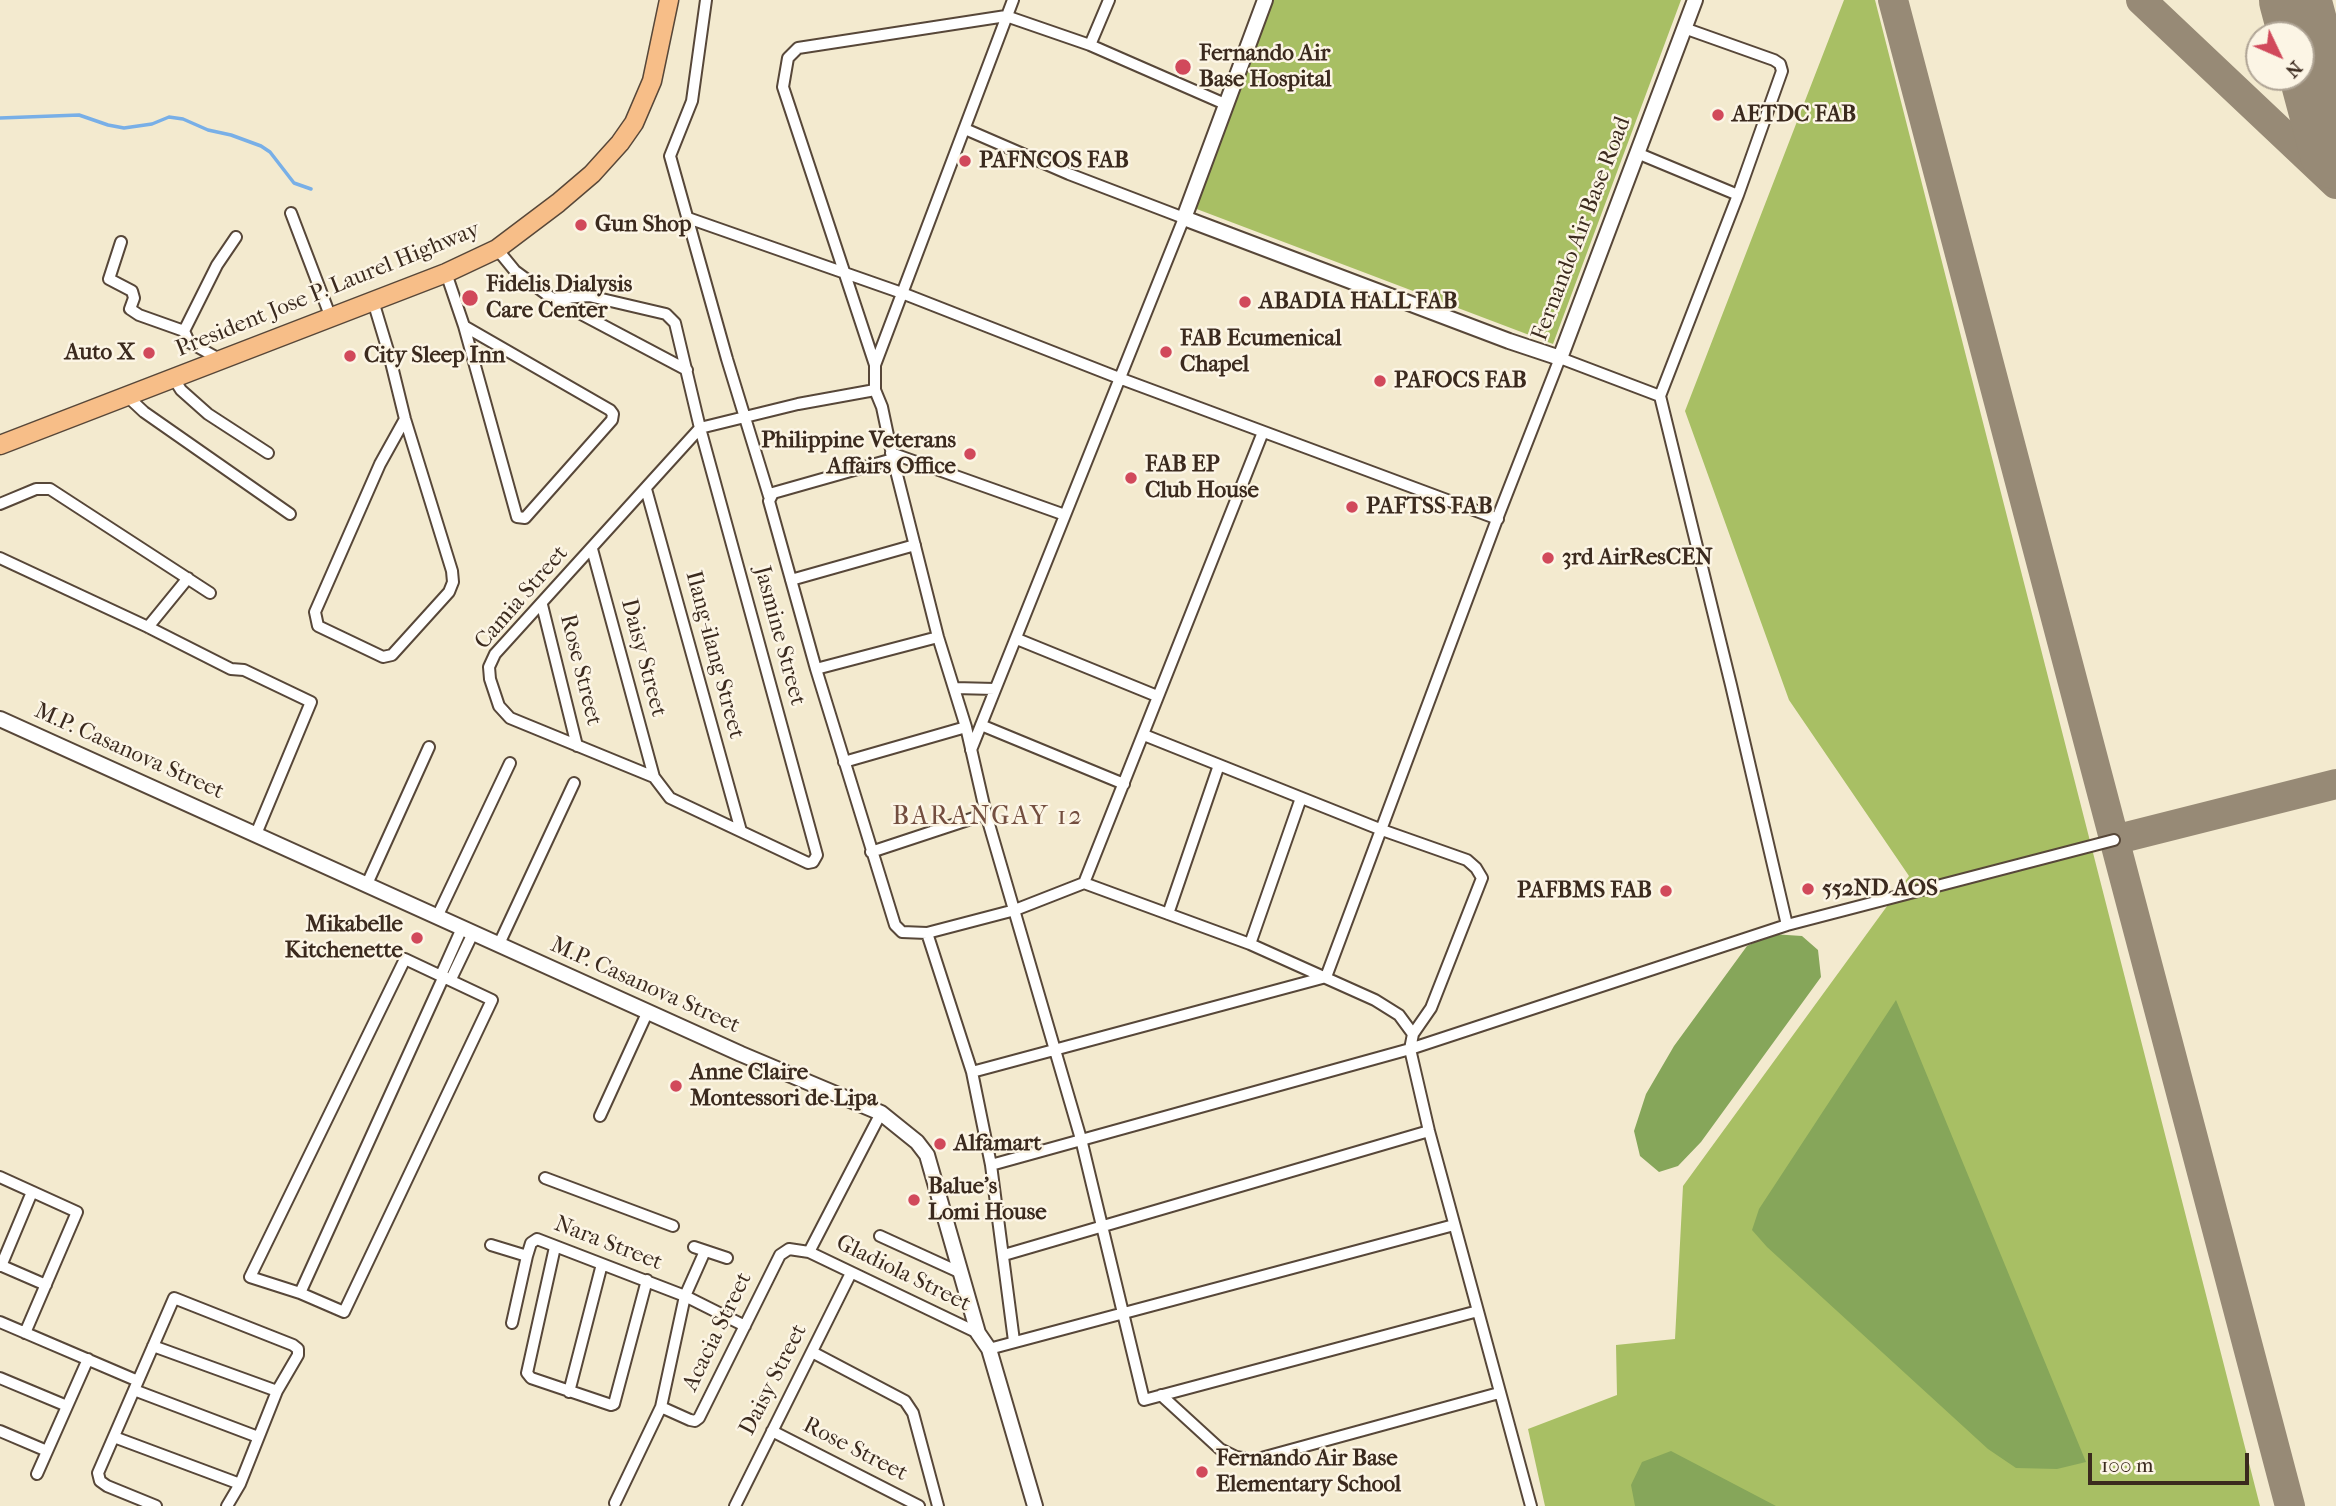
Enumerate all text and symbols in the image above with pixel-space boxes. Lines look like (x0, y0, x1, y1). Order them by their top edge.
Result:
north arrow (2245, 21, 2315, 91)
place label: Fernando Air Base Hospital (1199, 40, 1332, 94)
text: N (2281, 56, 2307, 82)
marker: Fernando Air Base Hospital (1173, 57, 1193, 77)
place label: AETDC FAB (1732, 101, 1856, 129)
marker: AETDC FAB (1710, 107, 1726, 123)
street label: Fernando Air Base Road (1527, 113, 1637, 345)
place label: PAFNCOS FAB (979, 147, 1129, 175)
marker: PAFNCOS FAB (957, 153, 973, 169)
place label: Gun Shop (595, 211, 691, 239)
street label: President Jose P. Laurel Highway (172, 216, 484, 364)
marker: Gun Shop (573, 217, 589, 233)
place label: Fidelis Dialysis Care Center (486, 271, 632, 325)
marker: Fidelis Dialysis Care Center (460, 288, 480, 308)
place label: ABADIA HALL FAB (1259, 288, 1457, 316)
marker: ABADIA HALL FAB (1237, 294, 1253, 310)
place label: FAB Ecumenical Chapel (1180, 325, 1341, 379)
place label: Auto X (65, 339, 135, 367)
place label: City Sleep Inn (364, 342, 505, 370)
marker: FAB Ecumenical Chapel (1158, 344, 1174, 360)
marker: Auto X (141, 345, 157, 361)
marker: City Sleep Inn (342, 348, 358, 364)
place label: PAFOCS FAB (1394, 367, 1527, 395)
marker: PAFOCS FAB (1372, 373, 1388, 389)
place label: Philippine Veterans Affairs Office (761, 427, 956, 481)
marker: Philippine Veterans Affairs Office (962, 446, 978, 462)
place label: FAB EP Club House (1145, 451, 1259, 505)
marker: FAB EP Club House (1123, 470, 1139, 486)
place label: PAFTSS FAB (1366, 493, 1493, 521)
marker: PAFTSS FAB (1344, 499, 1360, 515)
street label: Camia Street (469, 541, 575, 655)
place label: 3rd AirResCEN (1562, 544, 1713, 572)
marker: 3rd AirResCEN (1540, 550, 1556, 566)
street label: Jasmine Street (747, 563, 811, 709)
street label: Ilang-ilang Street (678, 568, 750, 742)
street label: Daisy Street (614, 596, 672, 720)
street label: Rose Street (553, 612, 607, 728)
street label: M.P. Casanova Street (30, 698, 228, 806)
district label: BARANGAY 12 (894, 802, 1082, 834)
place label: 552ND AOS (1822, 875, 1938, 903)
place label: PAFBMS FAB (1517, 877, 1652, 905)
marker: 552ND AOS (1800, 881, 1816, 897)
marker: PAFBMS FAB (1658, 883, 1674, 899)
place label: Mikabelle Kitchenette (285, 911, 403, 965)
marker: Mikabelle Kitchenette (409, 930, 425, 946)
street label: M.P. Casanova Street (546, 932, 744, 1040)
place label: Anne Claire Montessori de Lipa (690, 1059, 878, 1113)
marker: Anne Claire Montessori de Lipa (668, 1078, 684, 1094)
place label: Alfamart (954, 1130, 1041, 1158)
marker: Alfamart (932, 1136, 948, 1152)
place label: Balue's Lomi House (928, 1173, 1047, 1227)
marker: Balue's Lomi House (906, 1192, 922, 1208)
street label: Nara Street (550, 1211, 666, 1277)
street label: Gladiola Street (831, 1229, 975, 1319)
street label: Acacia Street (677, 1268, 759, 1396)
street label: Daisy Street (734, 1320, 814, 1440)
street label: Rose Street (798, 1412, 912, 1488)
scale bar (2091, 1440, 2252, 1484)
place label: Fernando Air Base Elementary School (1216, 1445, 1401, 1499)
text: 100 m (2101, 1453, 2154, 1477)
marker: Fernando Air Base Elementary School (1194, 1464, 1210, 1480)

